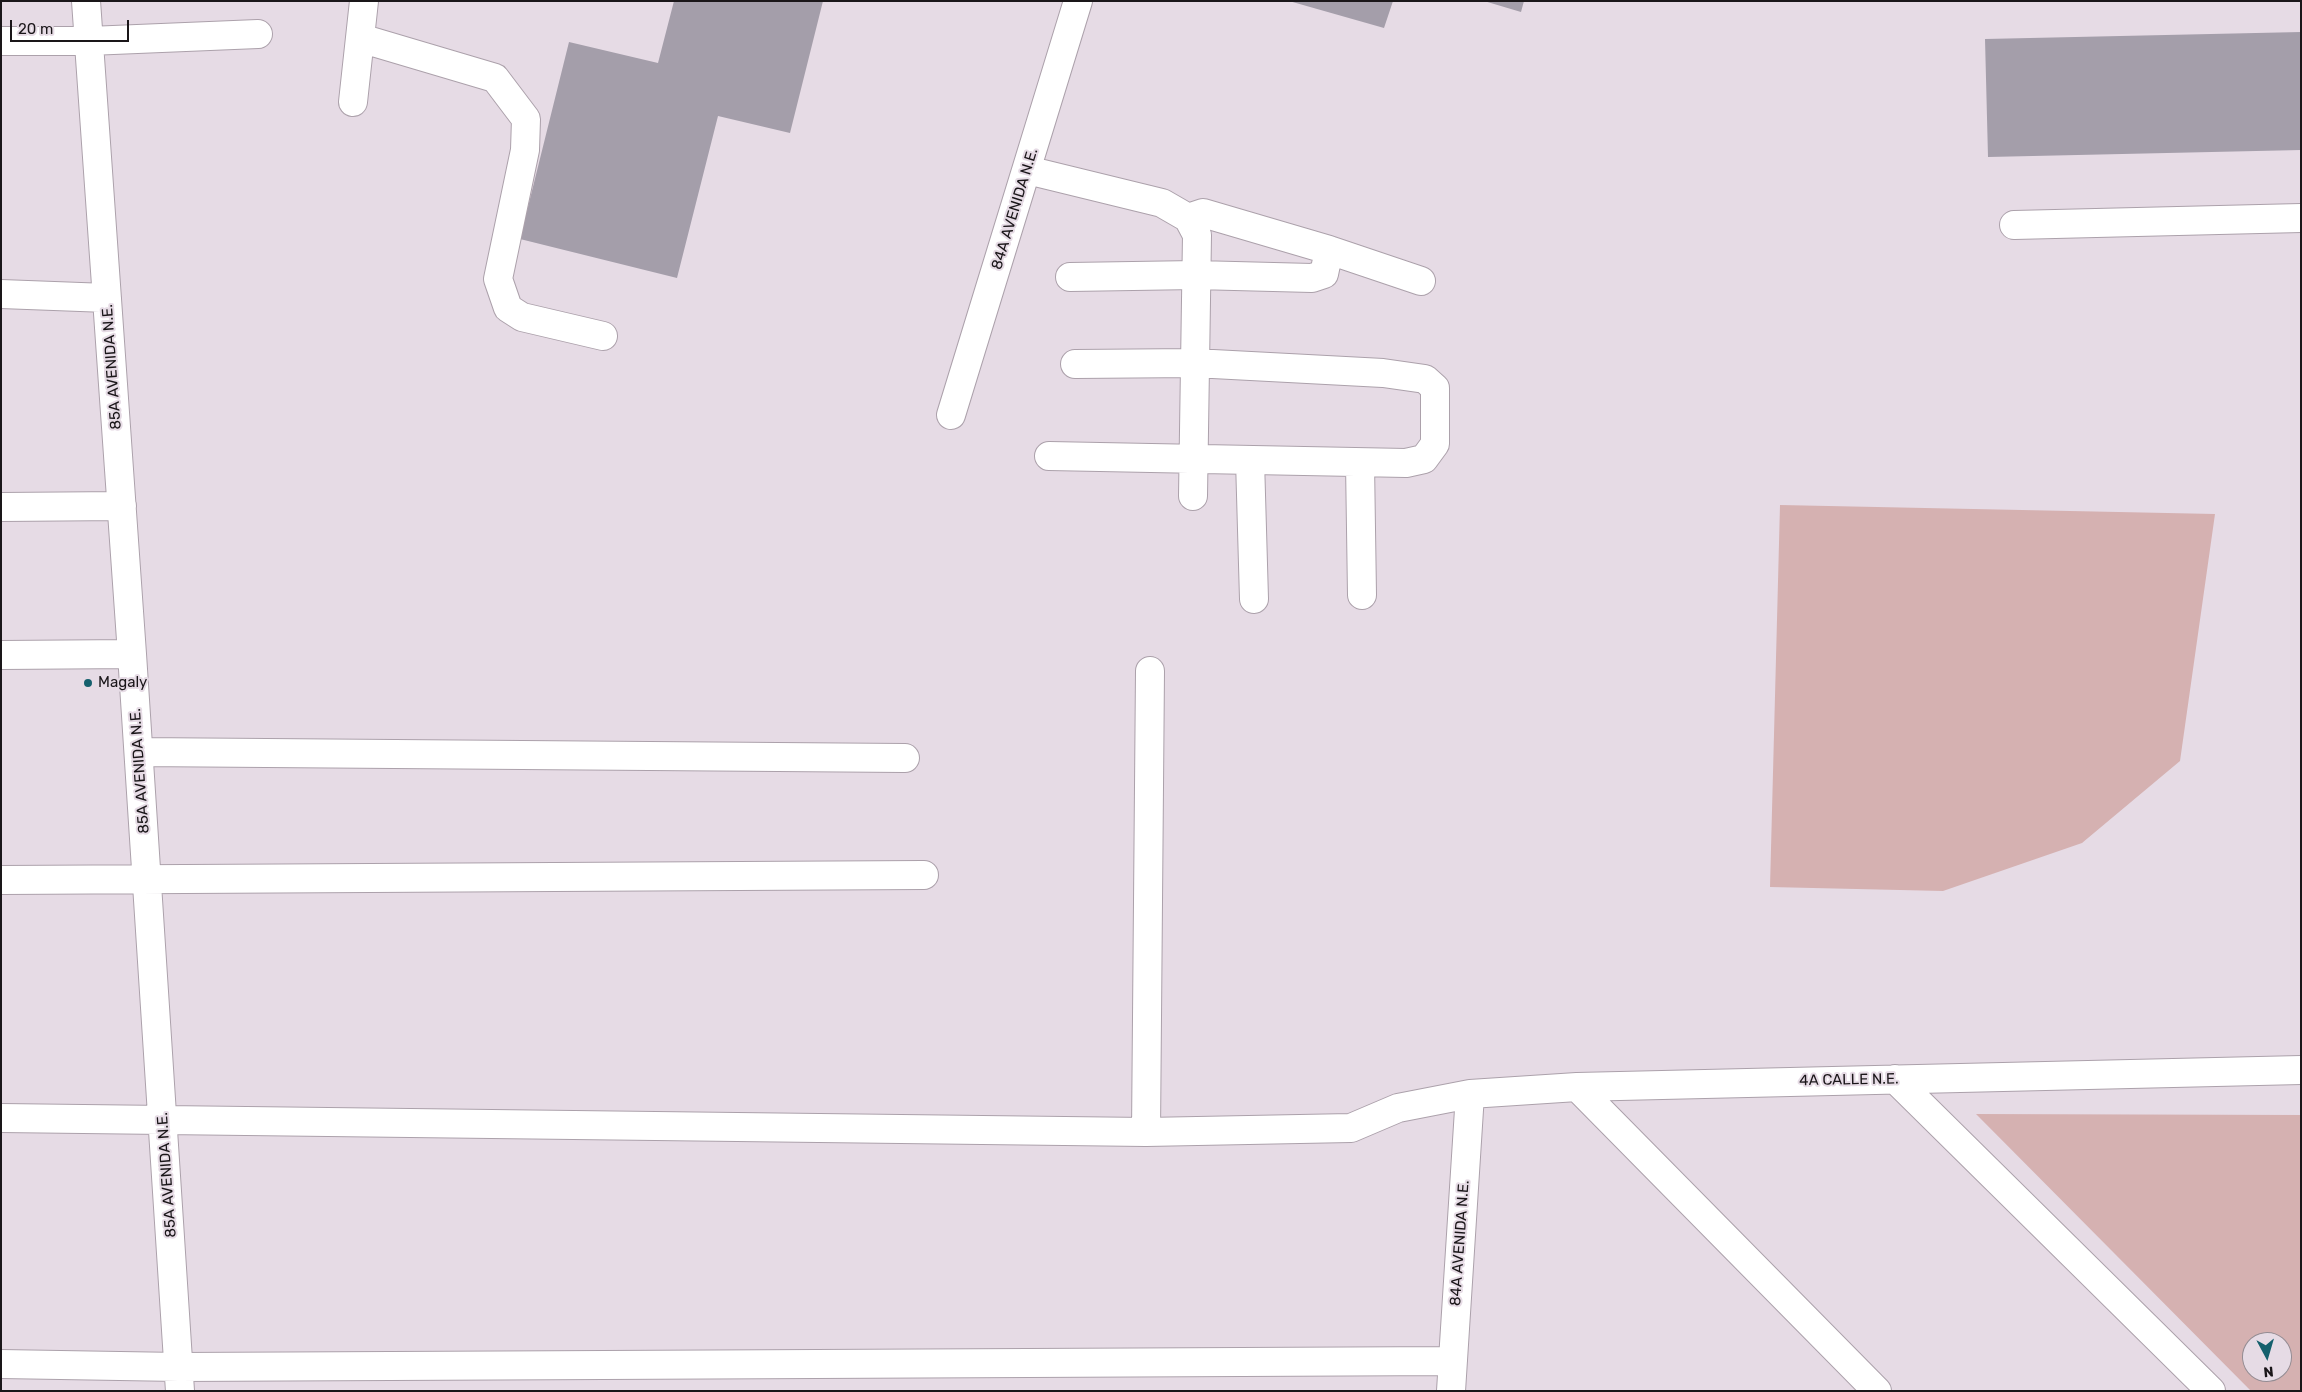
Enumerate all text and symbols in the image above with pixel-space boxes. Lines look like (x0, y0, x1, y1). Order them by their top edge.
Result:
scale bar (12, 10, 131, 42)
text: 20 m (18, 20, 53, 38)
street label: 84A AVENIDA N.E. (988, 146, 1042, 272)
street label: 85A AVENIDA N.E. (99, 304, 125, 430)
place label: Magaly (98, 674, 147, 692)
marker: Magaly (82, 677, 94, 689)
street label: 85A AVENIDA N.E. (127, 708, 153, 834)
street label: 4A CALLE N.E. (1799, 1070, 1899, 1090)
street label: 85A AVENIDA N.E. (154, 1112, 180, 1238)
street label: 84A AVENIDA N.E. (1447, 1179, 1473, 1307)
north arrow (2242, 1332, 2292, 1382)
text: N (2263, 1362, 2274, 1380)

